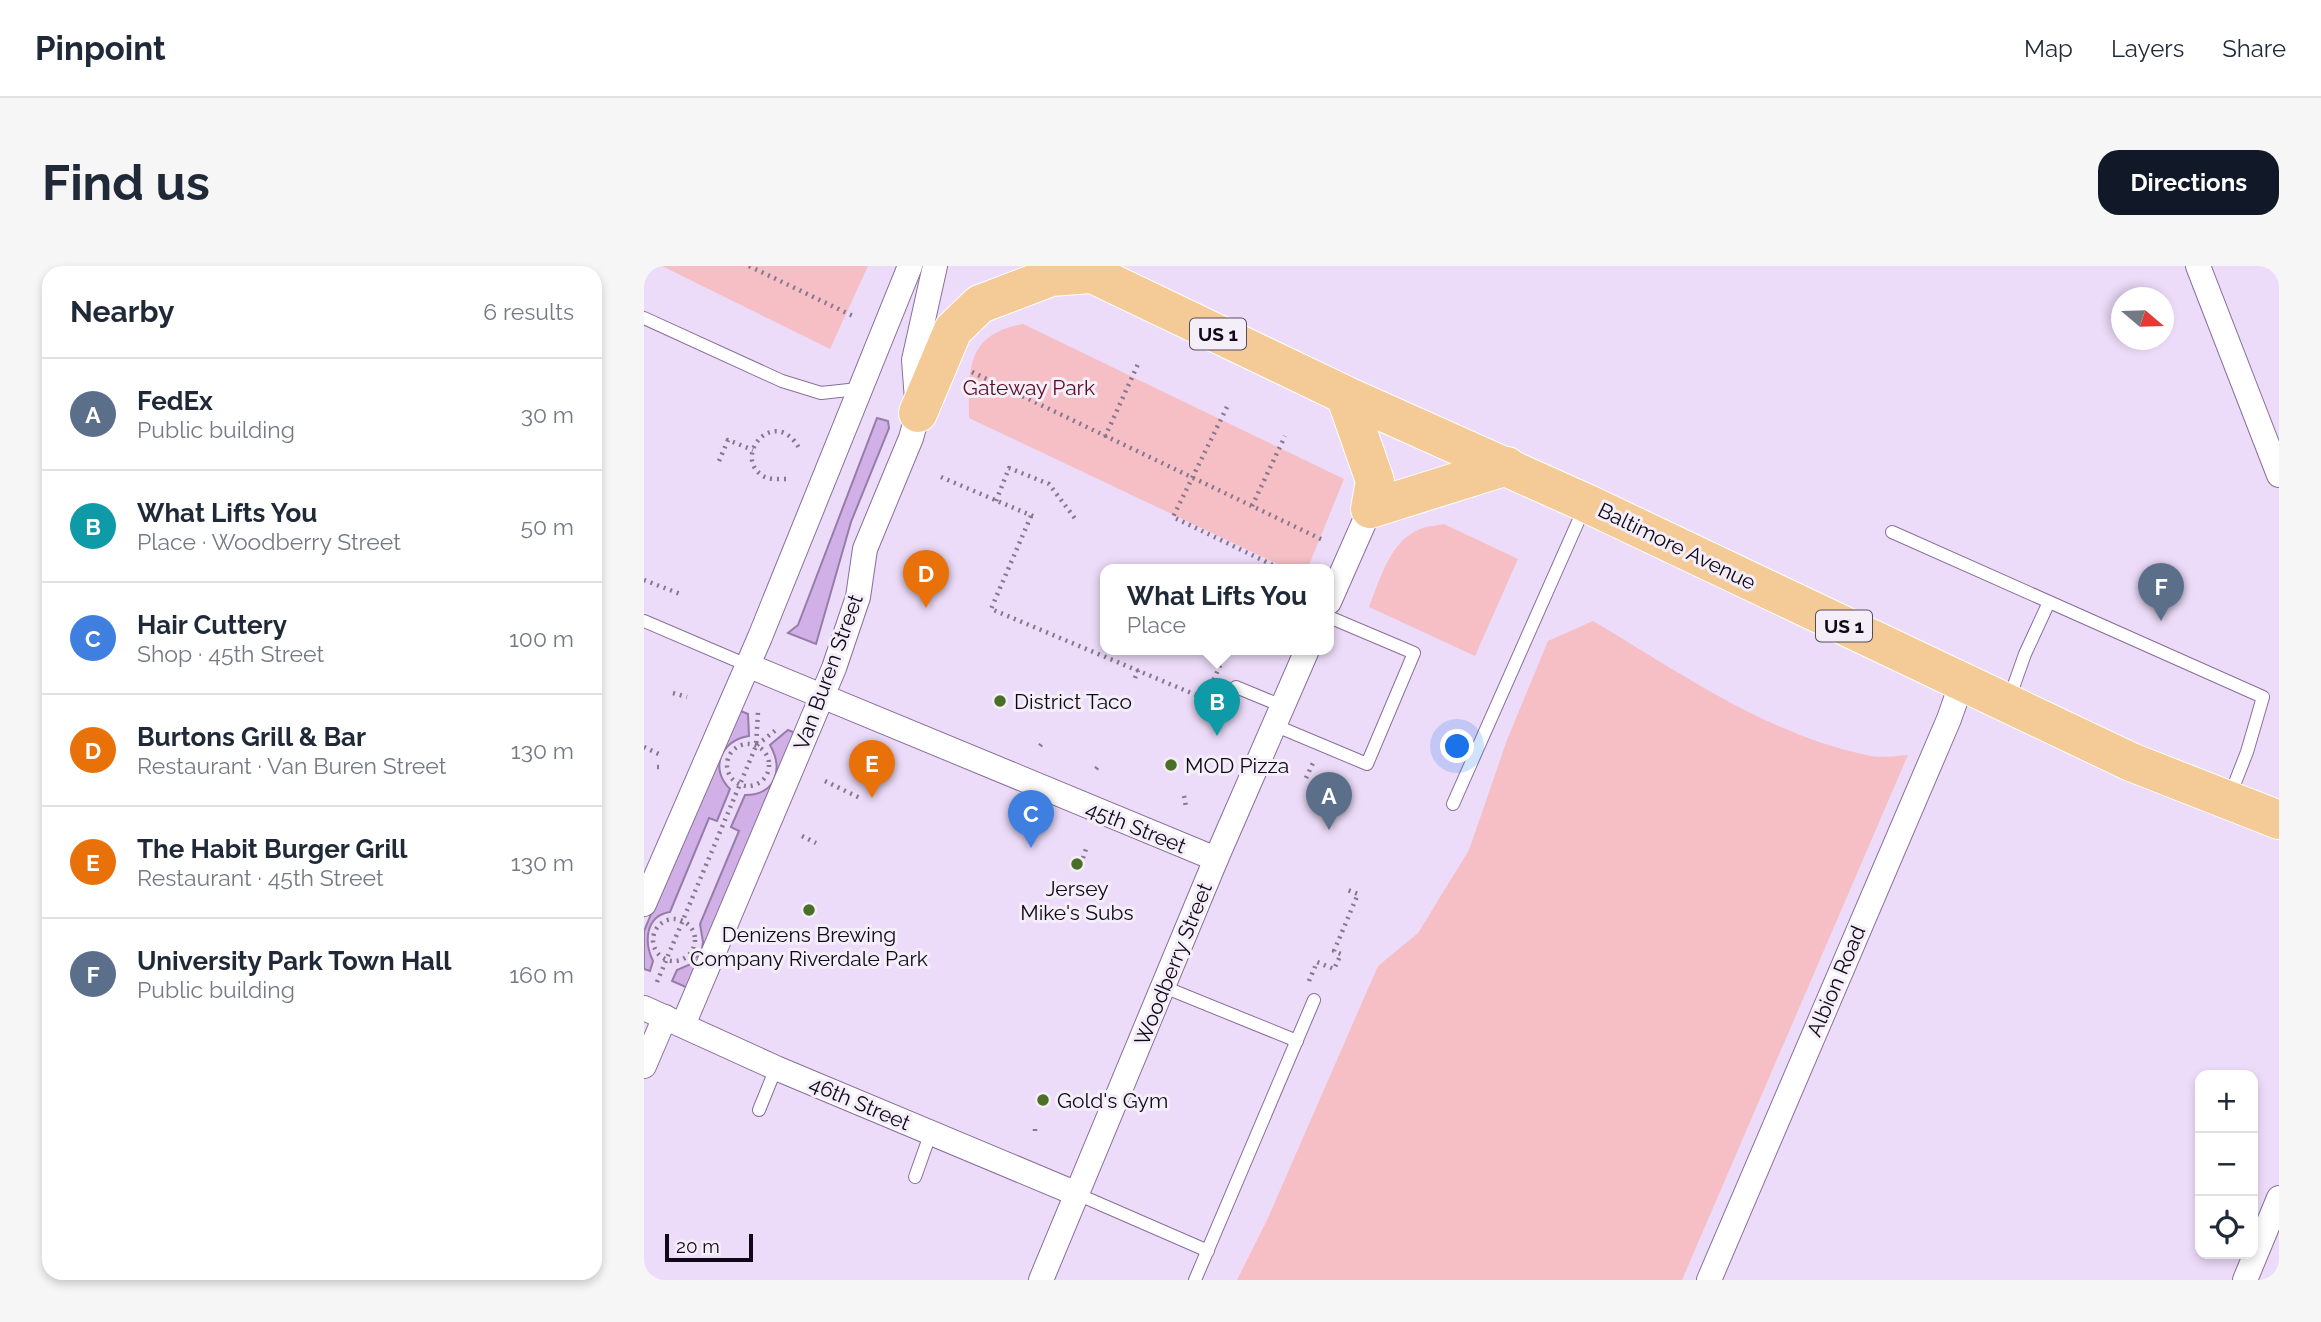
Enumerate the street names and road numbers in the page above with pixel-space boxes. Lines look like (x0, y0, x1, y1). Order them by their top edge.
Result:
road number: US 1 (1190, 318, 1246, 349)
street label: Baltimore Avenue (1594, 497, 1760, 595)
street label: Van Buren Street (788, 591, 868, 753)
road number: US 1 (1816, 610, 1872, 642)
street label: 45th Street (1082, 796, 1190, 858)
street label: Woodberry Street (1129, 879, 1217, 1049)
street label: Albion Road (1801, 922, 1871, 1040)
street label: 46th Street (806, 1071, 914, 1135)

